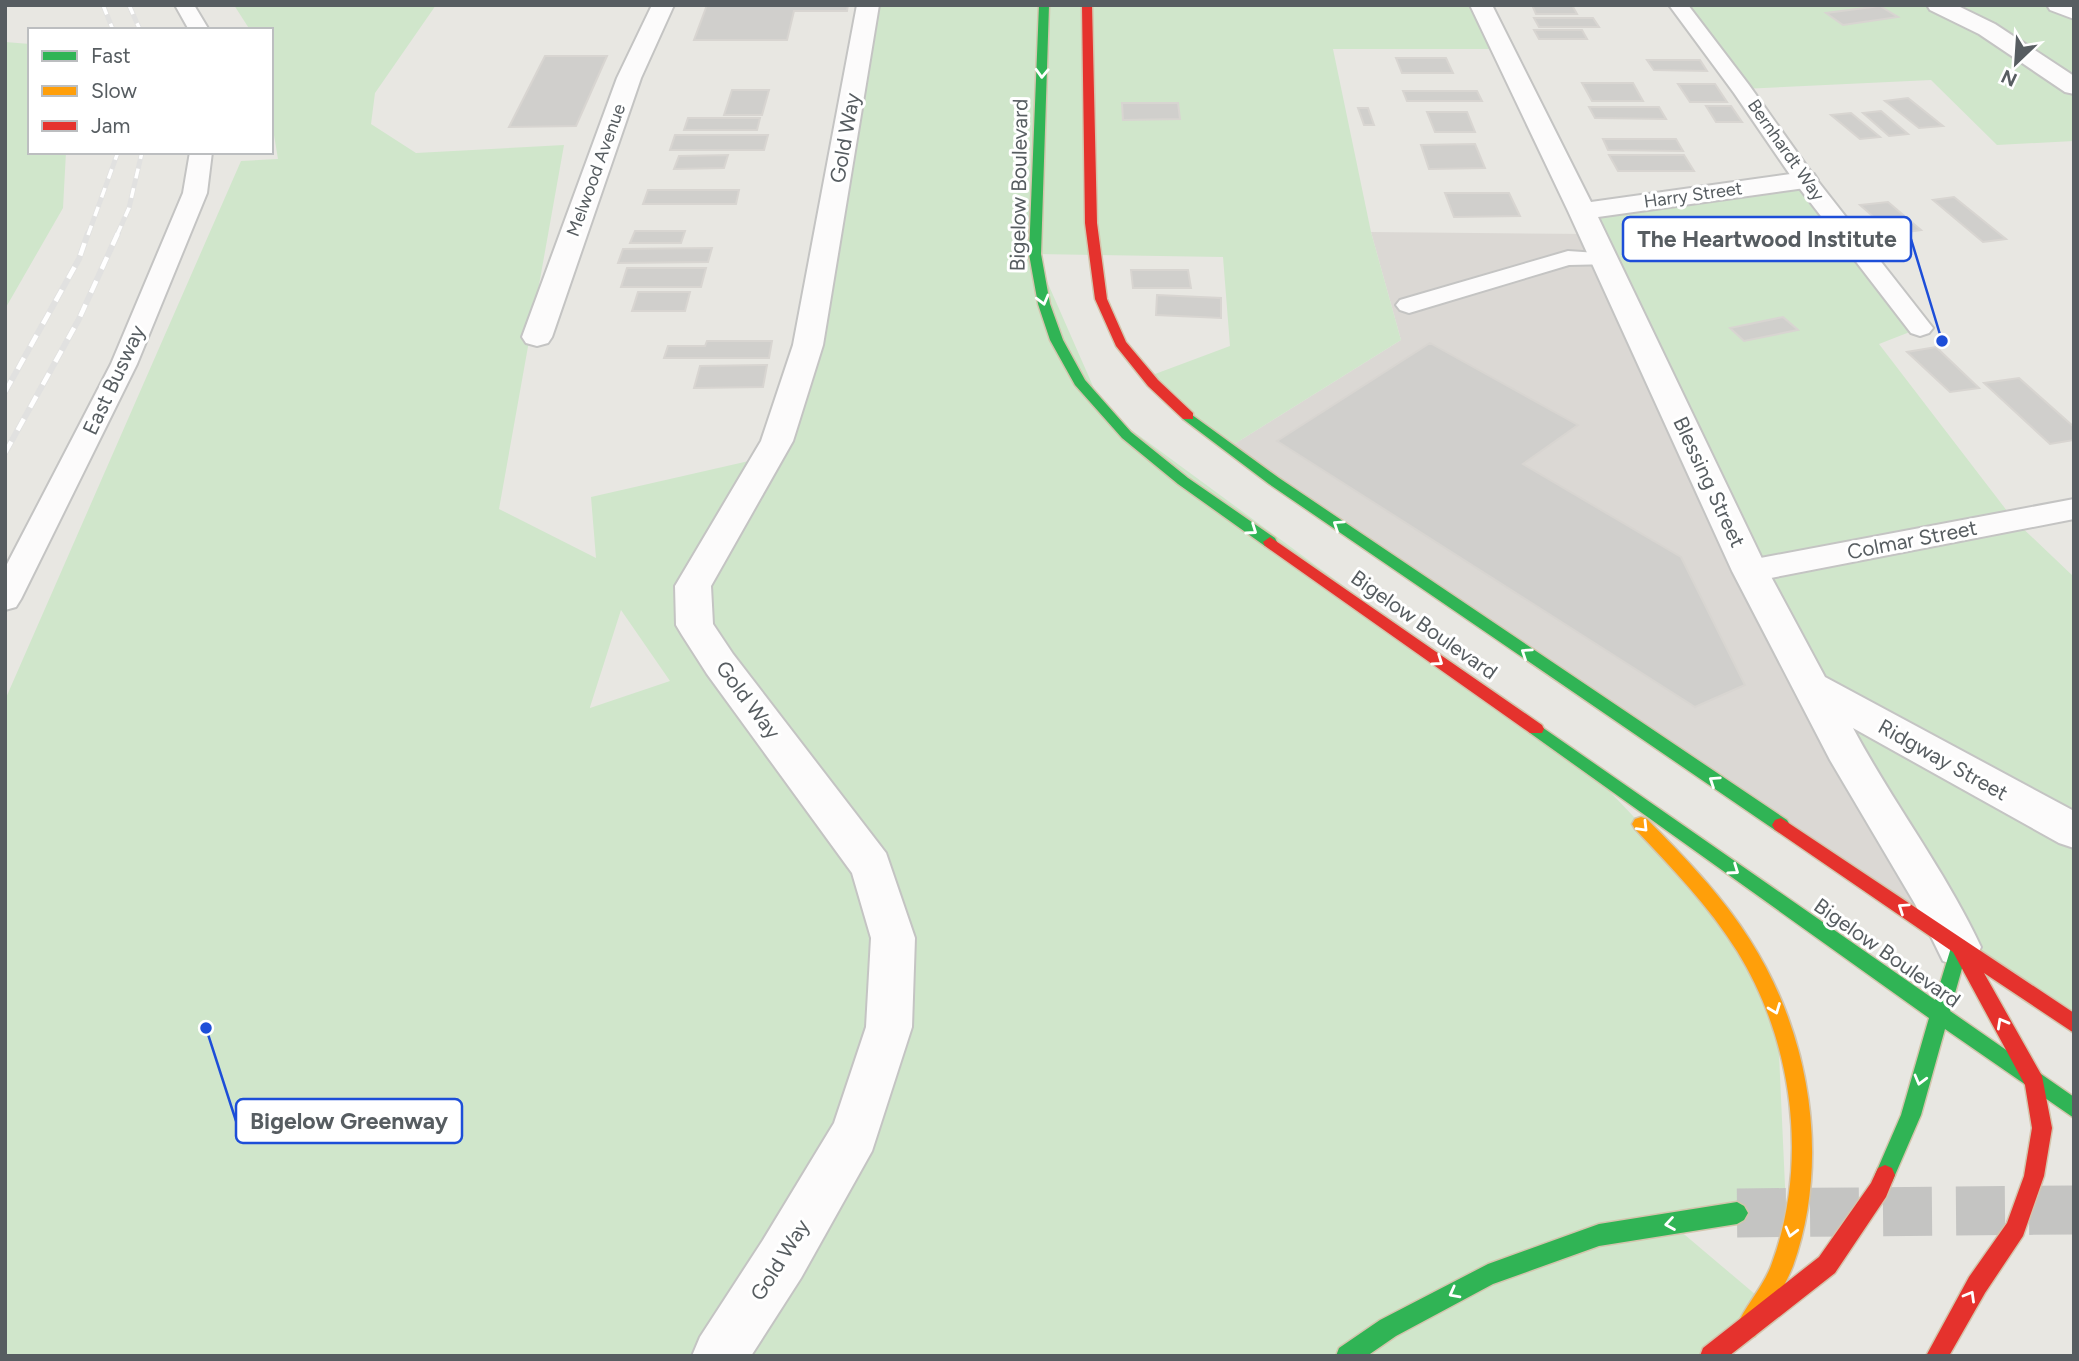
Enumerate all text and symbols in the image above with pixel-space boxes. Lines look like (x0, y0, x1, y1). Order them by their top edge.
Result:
legend (28, 28, 273, 154)
north arrow (1981, 28, 2051, 98)
text: Fast (91, 43, 131, 68)
text: N (1998, 64, 2021, 91)
one-way arrow (1034, 68, 1049, 79)
text: Slow (91, 78, 137, 103)
street label: Gold Way (824, 91, 865, 185)
street label: Bernhardt Way (1743, 95, 1829, 206)
street label: Bigelow Boulevard (1004, 98, 1033, 272)
street label: Melwood Avenue (562, 100, 630, 239)
text: Jam (91, 113, 130, 138)
street label: Harry Street (1642, 177, 1744, 213)
callout: The Heartwood Institute (1623, 217, 1911, 261)
text: The Heartwood Institute (1637, 225, 1897, 253)
one-way arrow (1035, 294, 1049, 306)
street label: East Busway (77, 321, 150, 439)
street label: Blessing Street (1668, 412, 1751, 551)
street label: Colmar Street (1845, 515, 1979, 564)
one-way arrow (1333, 521, 1346, 533)
one-way arrow (1244, 522, 1257, 534)
street label: Bigelow Boulevard (1346, 565, 1502, 684)
one-way arrow (1521, 649, 1534, 661)
one-way arrow (1430, 653, 1443, 665)
street label: Gold Way (711, 656, 786, 744)
street label: Ridgway Street (1874, 714, 2013, 806)
one-way arrow (1709, 776, 1722, 789)
one-way arrow (1634, 818, 1647, 831)
one-way arrow (1726, 862, 1739, 874)
street label: Bigelow Boulevard (1809, 893, 1965, 1012)
one-way arrow (1897, 904, 1910, 917)
one-way arrow (1767, 1002, 1781, 1014)
one-way arrow (1997, 1018, 2010, 1031)
one-way arrow (1914, 1074, 1929, 1086)
callout: Bigelow Greenway (236, 1099, 462, 1143)
text: Bigelow Greenway (250, 1107, 449, 1135)
street label: Gold Way (745, 1214, 814, 1305)
one-way arrow (1664, 1216, 1675, 1231)
one-way arrow (1785, 1226, 1799, 1238)
one-way arrow (1449, 1284, 1462, 1298)
one-way arrow (1962, 1291, 1975, 1304)

